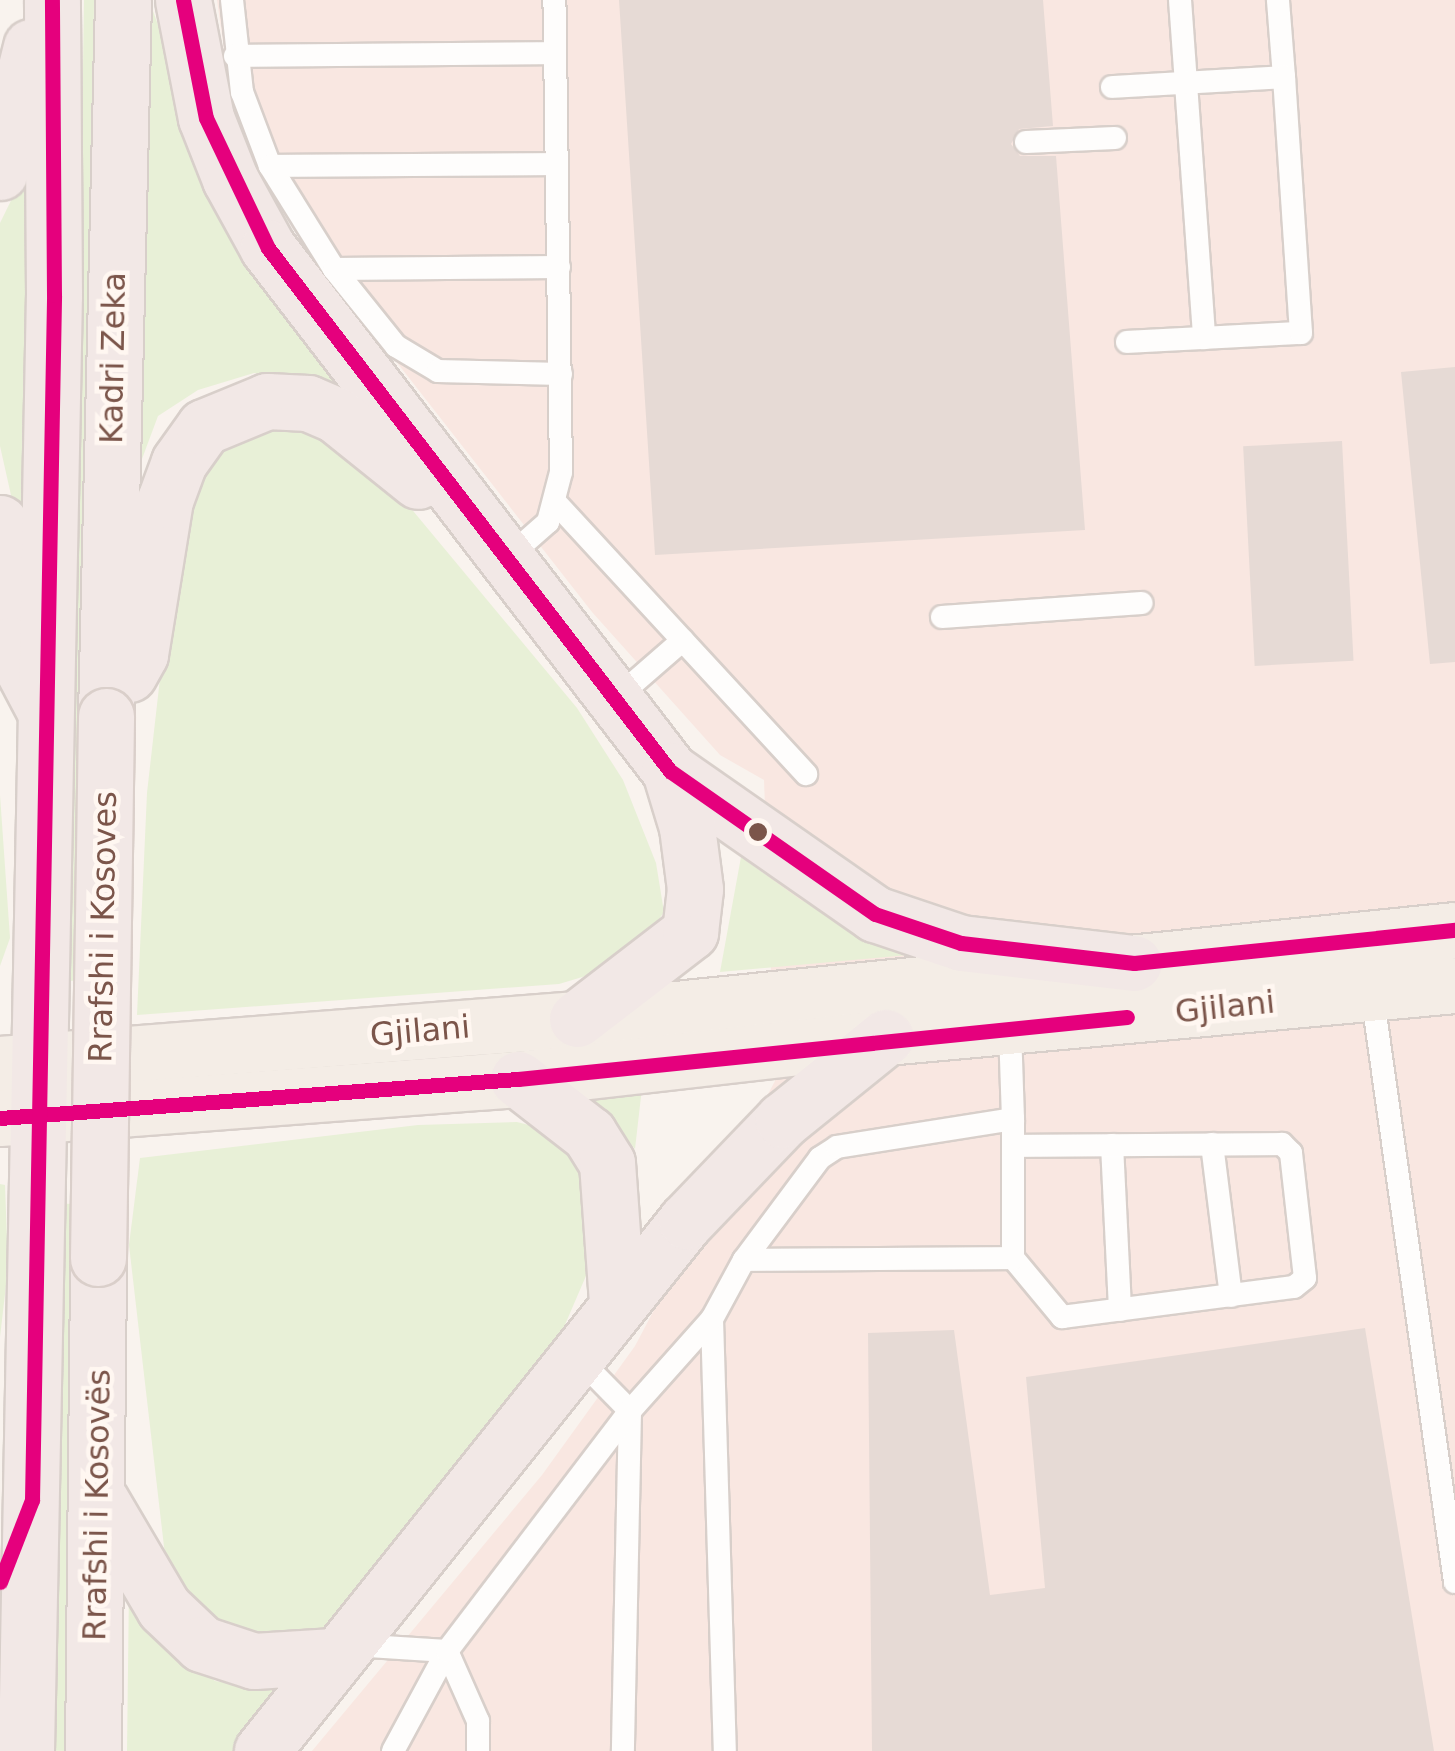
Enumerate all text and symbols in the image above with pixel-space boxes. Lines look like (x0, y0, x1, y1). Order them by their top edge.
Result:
street label: Kadri Zeka (92, 272, 134, 444)
street label: Rrafshi i Kosoves (81, 791, 125, 1063)
unlabelled marker (748, 822, 768, 842)
street label: Gjilani (1173, 983, 1277, 1031)
street label: Gjilani (368, 1008, 472, 1054)
street label: Rrafshi i Kosovës (75, 1369, 119, 1641)

